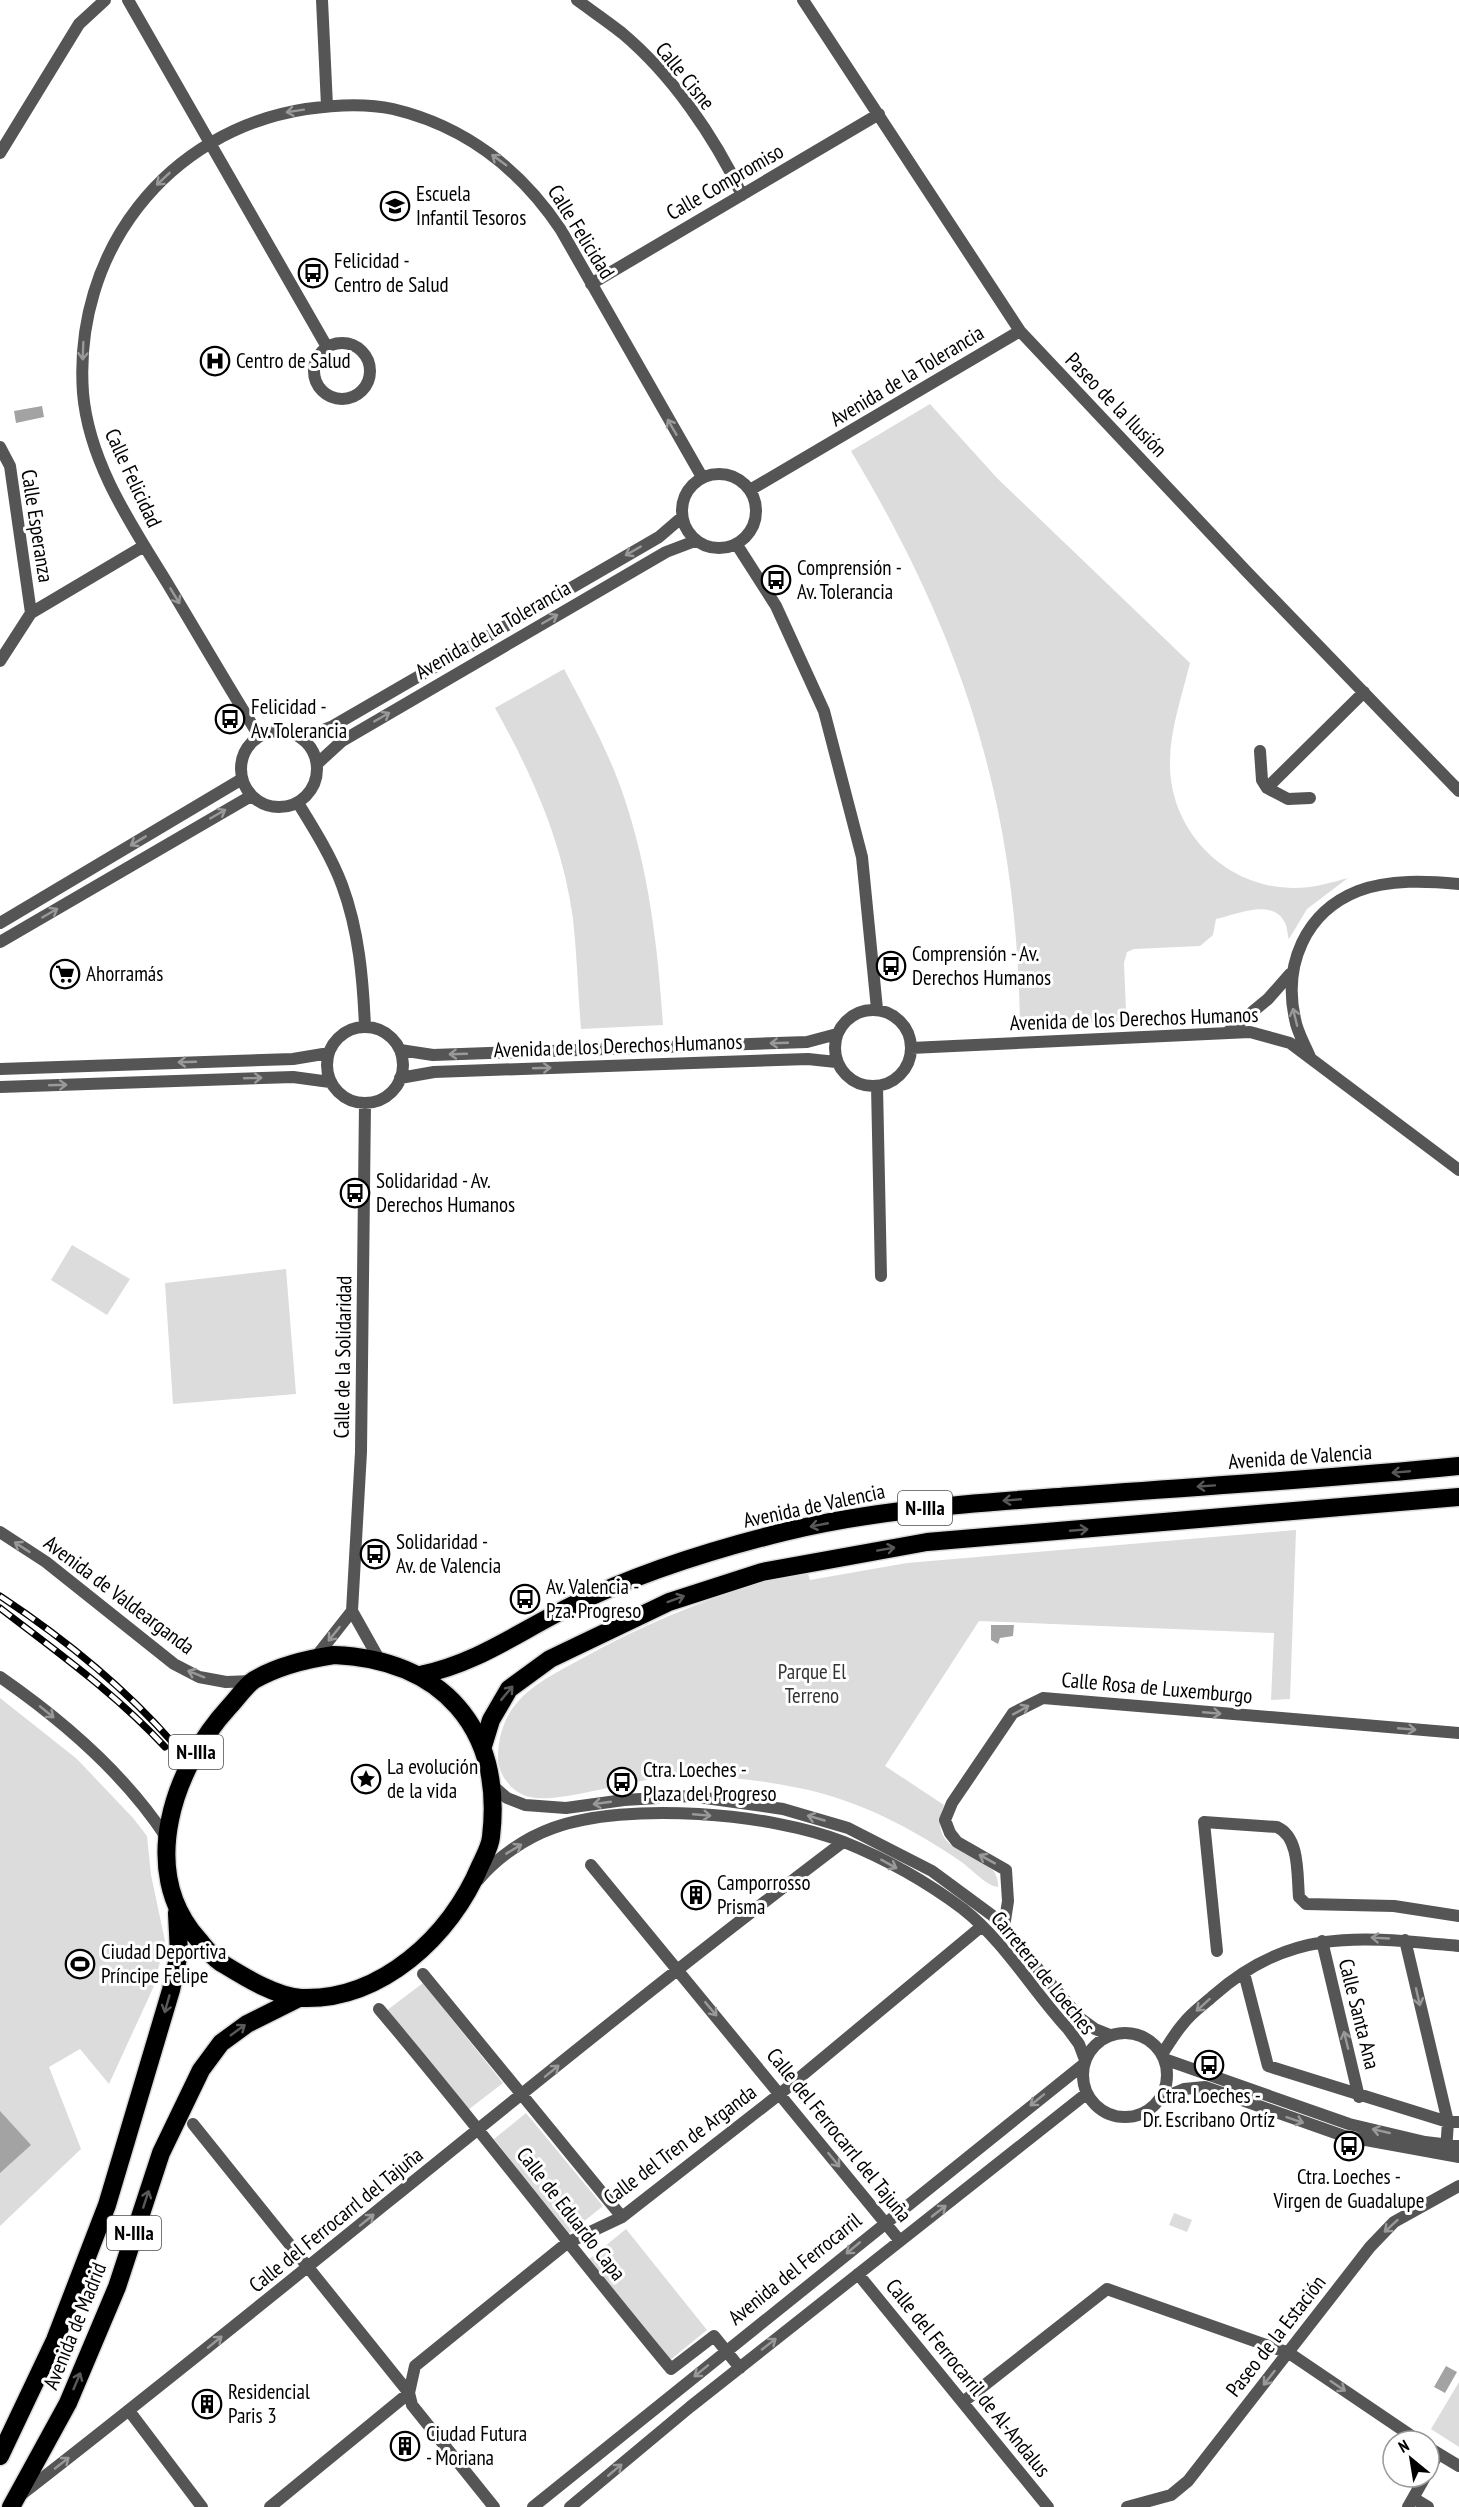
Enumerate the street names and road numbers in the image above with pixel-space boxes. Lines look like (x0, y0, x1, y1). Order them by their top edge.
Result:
street label: Calle Cisne (650, 36, 721, 115)
street label: Calle Compromiso (661, 137, 788, 226)
street label: Calle Felicidad (542, 180, 621, 284)
street label: Avenida de la Tolerancia (825, 319, 989, 432)
street label: Paseo de la Ilusión (1060, 347, 1173, 463)
street label: Calle Felicidad (99, 424, 168, 532)
street label: Calle Esperanza (15, 468, 60, 584)
street label: Avenida de la Tolerancia (410, 574, 575, 685)
street label: Avenida de los Derechos Humanos (1009, 1001, 1259, 1036)
street label: Avenida de los Derechos Humanos (493, 1028, 743, 1063)
street label: Calle de la Solidaridad (328, 1276, 357, 1438)
street label: Avenida de Valencia (1227, 1438, 1373, 1475)
street label: Avenida de Valencia (741, 1477, 887, 1534)
road number: N-IIIa (898, 1491, 952, 1525)
street label: Avenida de Valdearganda (39, 1529, 200, 1660)
street label: Calle Rosa de Luxemburgo (1061, 1666, 1254, 1709)
road number: N-IIIa (169, 1735, 223, 1769)
street label: Carretera de Loeches (985, 1906, 1101, 2040)
street label: Calle Santa Ana (1333, 1956, 1386, 2072)
street label: Calle del Ferrocarrl del Tajuña (761, 2042, 918, 2227)
street label: Calle del Tren de Arganda (598, 2078, 761, 2211)
street label: Calle del Ferrocarrl del Tajuña (243, 2141, 428, 2298)
street label: Calle de Eduardo Capa (511, 2141, 632, 2286)
street label: Avenida del Ferrocarril (723, 2207, 867, 2331)
road number: N-IIIa (107, 2216, 161, 2250)
street label: Avenida de Madrid (37, 2258, 112, 2393)
street label: Paseo de la Estación (1220, 2269, 1331, 2402)
street label: Calle del Ferrocarril de Al-Andalus (880, 2273, 1057, 2482)

